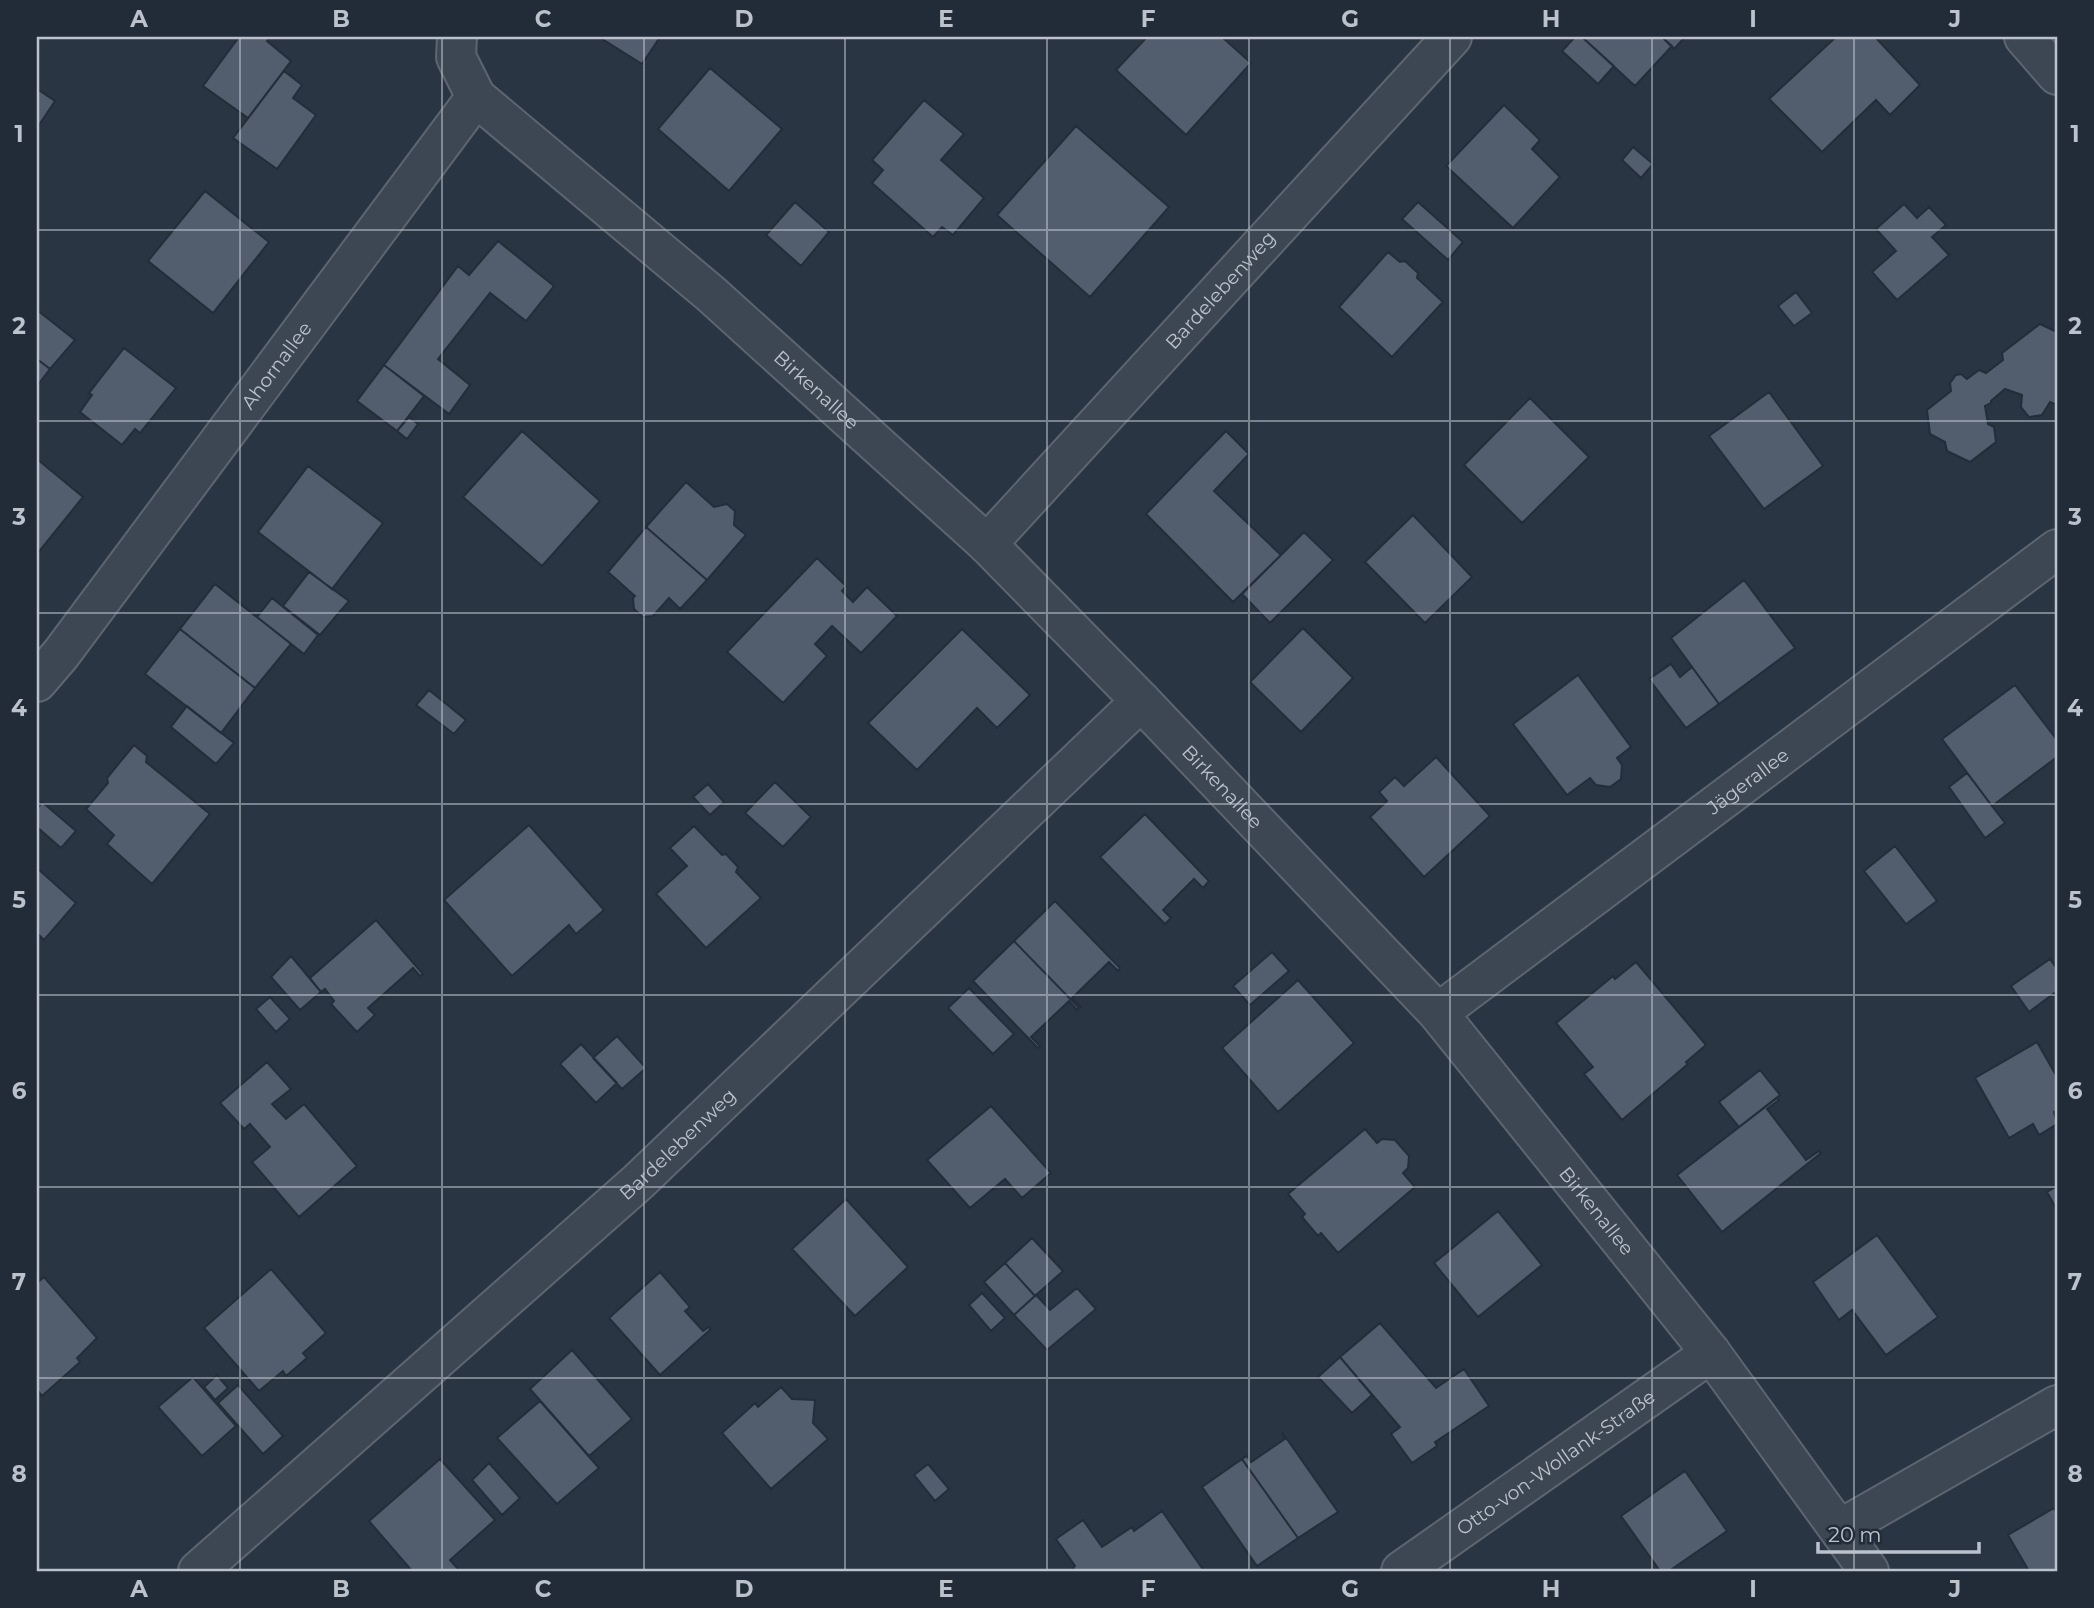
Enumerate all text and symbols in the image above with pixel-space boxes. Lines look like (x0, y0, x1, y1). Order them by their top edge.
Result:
text: A (129, 5, 148, 33)
text: B (332, 5, 350, 33)
text: C (535, 5, 552, 33)
text: D (735, 5, 754, 33)
text: E (938, 5, 954, 33)
text: F (1141, 5, 1156, 33)
text: G (1341, 5, 1359, 33)
text: H (1542, 5, 1560, 33)
text: I (1749, 5, 1757, 33)
text: J (1948, 5, 1961, 33)
text: 1 (14, 120, 24, 148)
text: 1 (2070, 120, 2080, 148)
street label: Bardelebenweg (1161, 226, 1280, 354)
text: 2 (12, 312, 26, 340)
text: 2 (2068, 312, 2082, 340)
street label: Ahornallee (237, 317, 317, 414)
street label: Birkenallee (769, 346, 864, 434)
text: 3 (11, 503, 26, 531)
text: 3 (2067, 503, 2082, 531)
text: 4 (11, 694, 27, 722)
text: 4 (2067, 694, 2083, 722)
street label: Birkenallee (1177, 740, 1267, 834)
street label: Jägerallee (1702, 743, 1793, 820)
text: 5 (12, 886, 26, 914)
text: 5 (2068, 886, 2082, 914)
text: 6 (12, 1077, 27, 1105)
text: 6 (2068, 1077, 2083, 1105)
street label: Bardelebenweg (615, 1084, 741, 1205)
street label: Birkenallee (1554, 1162, 1639, 1260)
text: 7 (12, 1268, 26, 1296)
text: 7 (2068, 1268, 2082, 1296)
street label: Otto-von-Wollank-Straße (1452, 1385, 1660, 1540)
text: 8 (11, 1460, 27, 1488)
text: 8 (2067, 1460, 2083, 1488)
scale bar (1818, 1510, 1979, 1554)
text: 20 m (1828, 1522, 1882, 1547)
text: A (129, 1575, 148, 1603)
text: B (332, 1575, 350, 1603)
text: C (535, 1575, 552, 1603)
text: D (735, 1575, 754, 1603)
text: E (938, 1575, 954, 1603)
text: F (1141, 1575, 1156, 1603)
text: G (1341, 1575, 1359, 1603)
text: H (1542, 1575, 1560, 1603)
text: I (1749, 1575, 1757, 1603)
text: J (1948, 1575, 1961, 1603)

